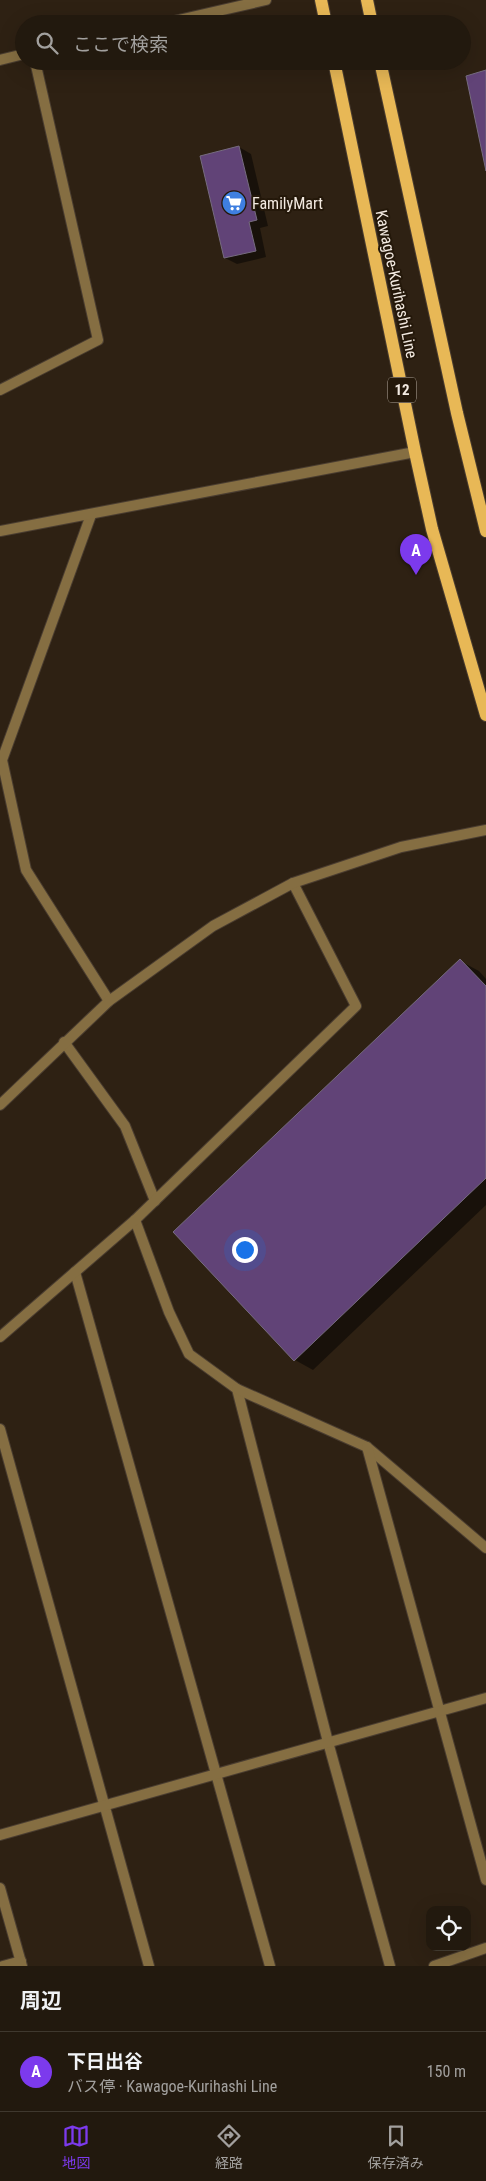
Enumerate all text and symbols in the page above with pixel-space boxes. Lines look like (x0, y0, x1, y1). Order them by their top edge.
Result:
search box (15, 15, 471, 70)
icon: search (33, 29, 61, 57)
text: ここで検索 (73, 33, 168, 56)
supermarket icon: FamilyMart (221, 190, 247, 216)
place label: FamilyMart (252, 194, 323, 213)
street label: Kawagoe-Kurihashi Line (372, 208, 421, 360)
road number: 12 (388, 378, 416, 402)
pin: A (400, 534, 432, 575)
your location (232, 1237, 258, 1263)
map controls (426, 1906, 471, 1951)
button: locate (426, 1906, 471, 1951)
text: 周辺 (20, 1989, 62, 2013)
text: 下日出谷 (67, 2050, 143, 2073)
text: A (31, 2062, 41, 2081)
text: 150 m (427, 2062, 466, 2081)
text: バス停 · Kawagoe-Kurihashi Line (67, 2077, 277, 2096)
tab: 地図 (62, 2122, 90, 2172)
tab: 経路 (215, 2122, 243, 2172)
tab: 保存済み (368, 2122, 424, 2172)

